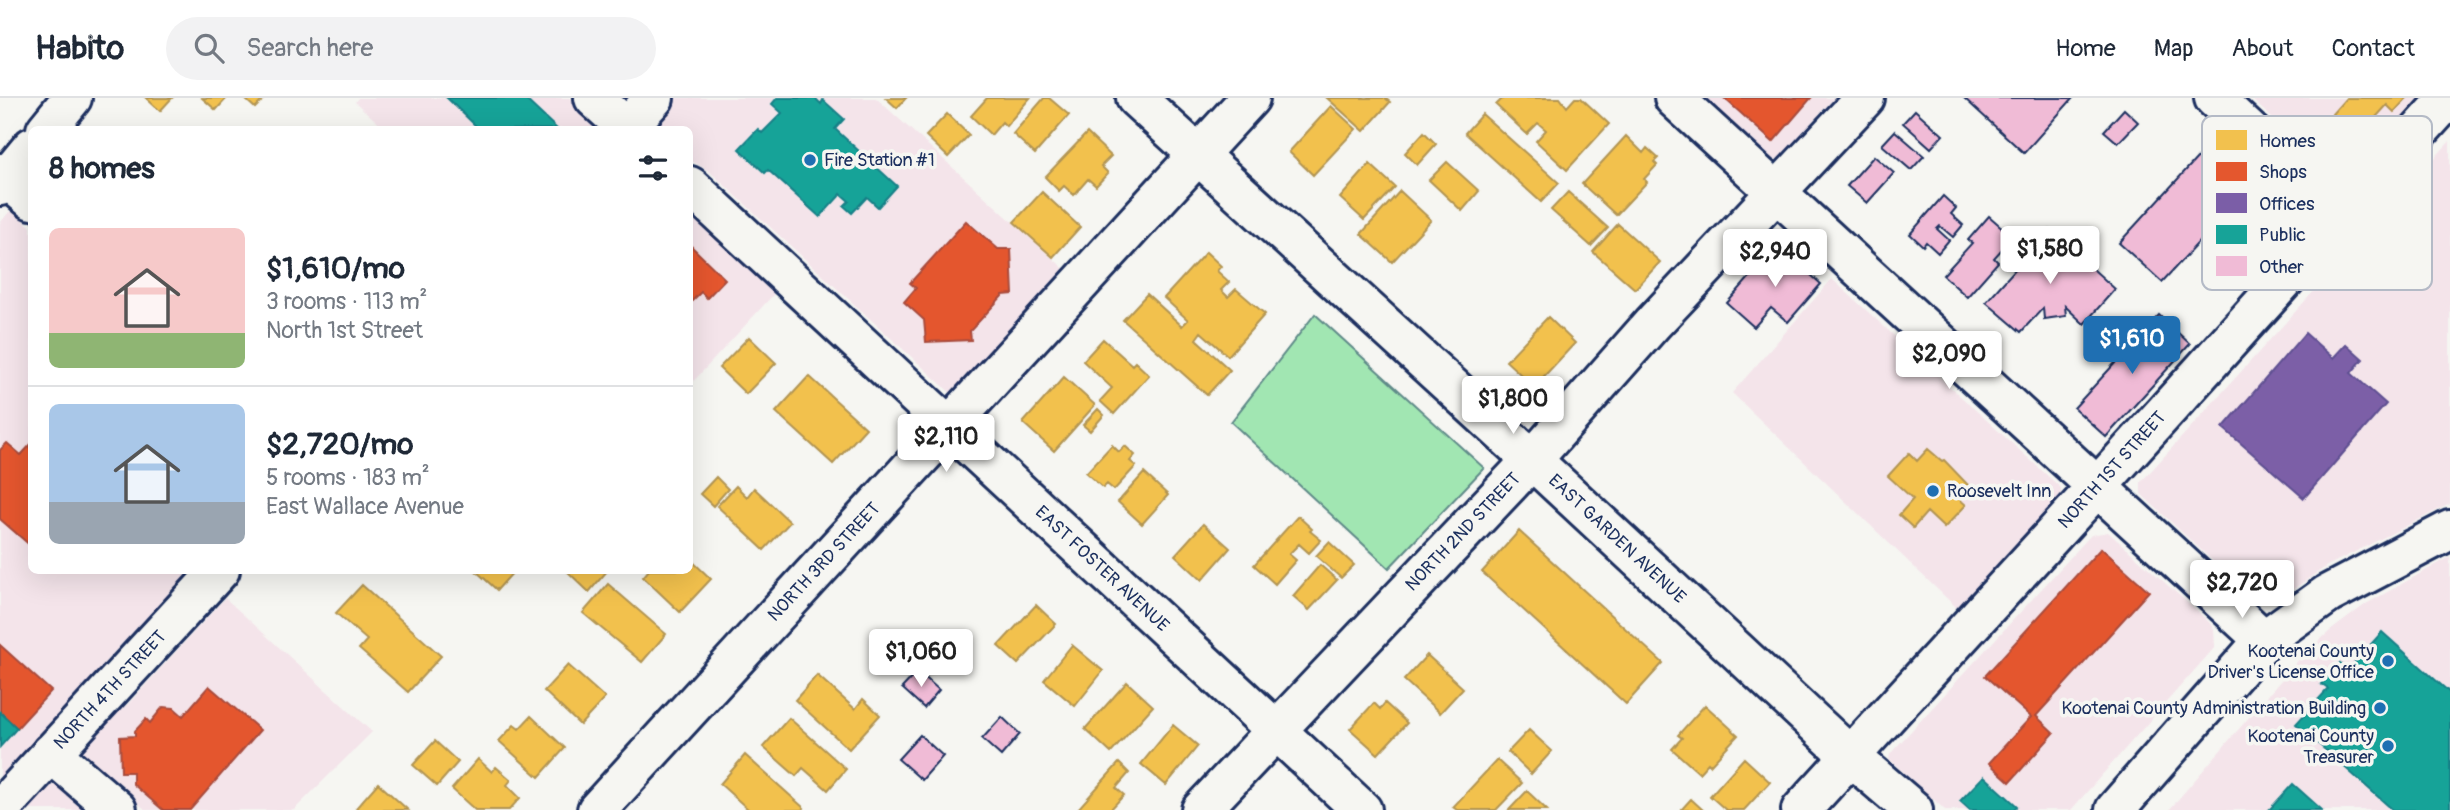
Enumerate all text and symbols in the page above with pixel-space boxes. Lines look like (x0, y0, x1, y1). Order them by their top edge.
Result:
search box (166, 17, 656, 80)
text: Habito (35, 28, 124, 69)
icon: search (190, 29, 228, 67)
text: Search here (246, 32, 373, 64)
text: Home (2055, 34, 2116, 63)
text: Map (2154, 34, 2194, 63)
text: About (2232, 34, 2294, 63)
text: Contact (2332, 34, 2415, 63)
legend (2202, 116, 2432, 290)
text: Homes (2259, 129, 2316, 153)
icon: filters (634, 149, 672, 187)
place label: Fire Station #1 (824, 149, 935, 172)
text: 8 homes (49, 150, 155, 187)
marker: Fire Station #1 (802, 152, 818, 168)
text: Shops (2259, 160, 2307, 184)
text: Offices (2259, 192, 2315, 216)
text: Public (2259, 223, 2306, 247)
pin: $1,580 (1993, 226, 2107, 286)
pin: $2,940 (1718, 230, 1832, 289)
text: $1,580 (2016, 234, 2084, 263)
text: $2,940 (1739, 237, 1811, 266)
text: $1,610/mo (266, 250, 405, 287)
text: Other (2259, 255, 2304, 279)
icon: home (105, 256, 189, 340)
text: 3 rooms · 113 m² (266, 287, 427, 316)
text: North 1st Street (266, 316, 423, 345)
pin: $1,610 (2075, 316, 2189, 376)
text: $1,610 (2099, 324, 2165, 353)
pin: $2,090 (1892, 331, 2006, 391)
text: $2,090 (1912, 339, 1986, 368)
pin: $1,800 (1456, 376, 1570, 436)
text: $1,800 (1478, 384, 1548, 413)
street label: NORTH 1ST STREET (2053, 406, 2171, 534)
pin: $2,110 (889, 414, 1003, 474)
text: $2,110 (914, 422, 978, 451)
text: $2,720/mo (266, 426, 413, 463)
icon: home (105, 432, 189, 516)
text: 5 rooms · 183 m² (266, 463, 430, 492)
street label: NORTH 2ND STREET (1400, 468, 1526, 596)
street label: EAST GARDEN AVENUE (1543, 469, 1691, 609)
place label: Roosevelt Inn (1947, 480, 2052, 503)
marker: Roosevelt Inn (1925, 483, 1941, 499)
text: East Wallace Avenue (266, 492, 464, 521)
street label: NORTH 3RD STREET (763, 498, 885, 626)
street label: EAST FOSTER AVENUE (1030, 501, 1174, 637)
pin: $2,720 (2185, 560, 2299, 620)
text: $2,720 (2206, 568, 2278, 597)
street label: NORTH 4TH STREET (49, 626, 171, 754)
pin: $1,060 (864, 630, 978, 689)
text: $1,060 (885, 637, 957, 666)
place label: Kootenai County Driver's License Office (2208, 640, 2374, 684)
marker: Kootenai County Driver's License Office (2380, 653, 2396, 669)
place label: Kootenai County Administration Building (2061, 697, 2366, 720)
marker: Kootenai County Administration Building (2372, 700, 2388, 716)
place label: Kootenai County Treasurer (2248, 725, 2375, 769)
marker: Kootenai County Treasurer (2380, 738, 2396, 754)

